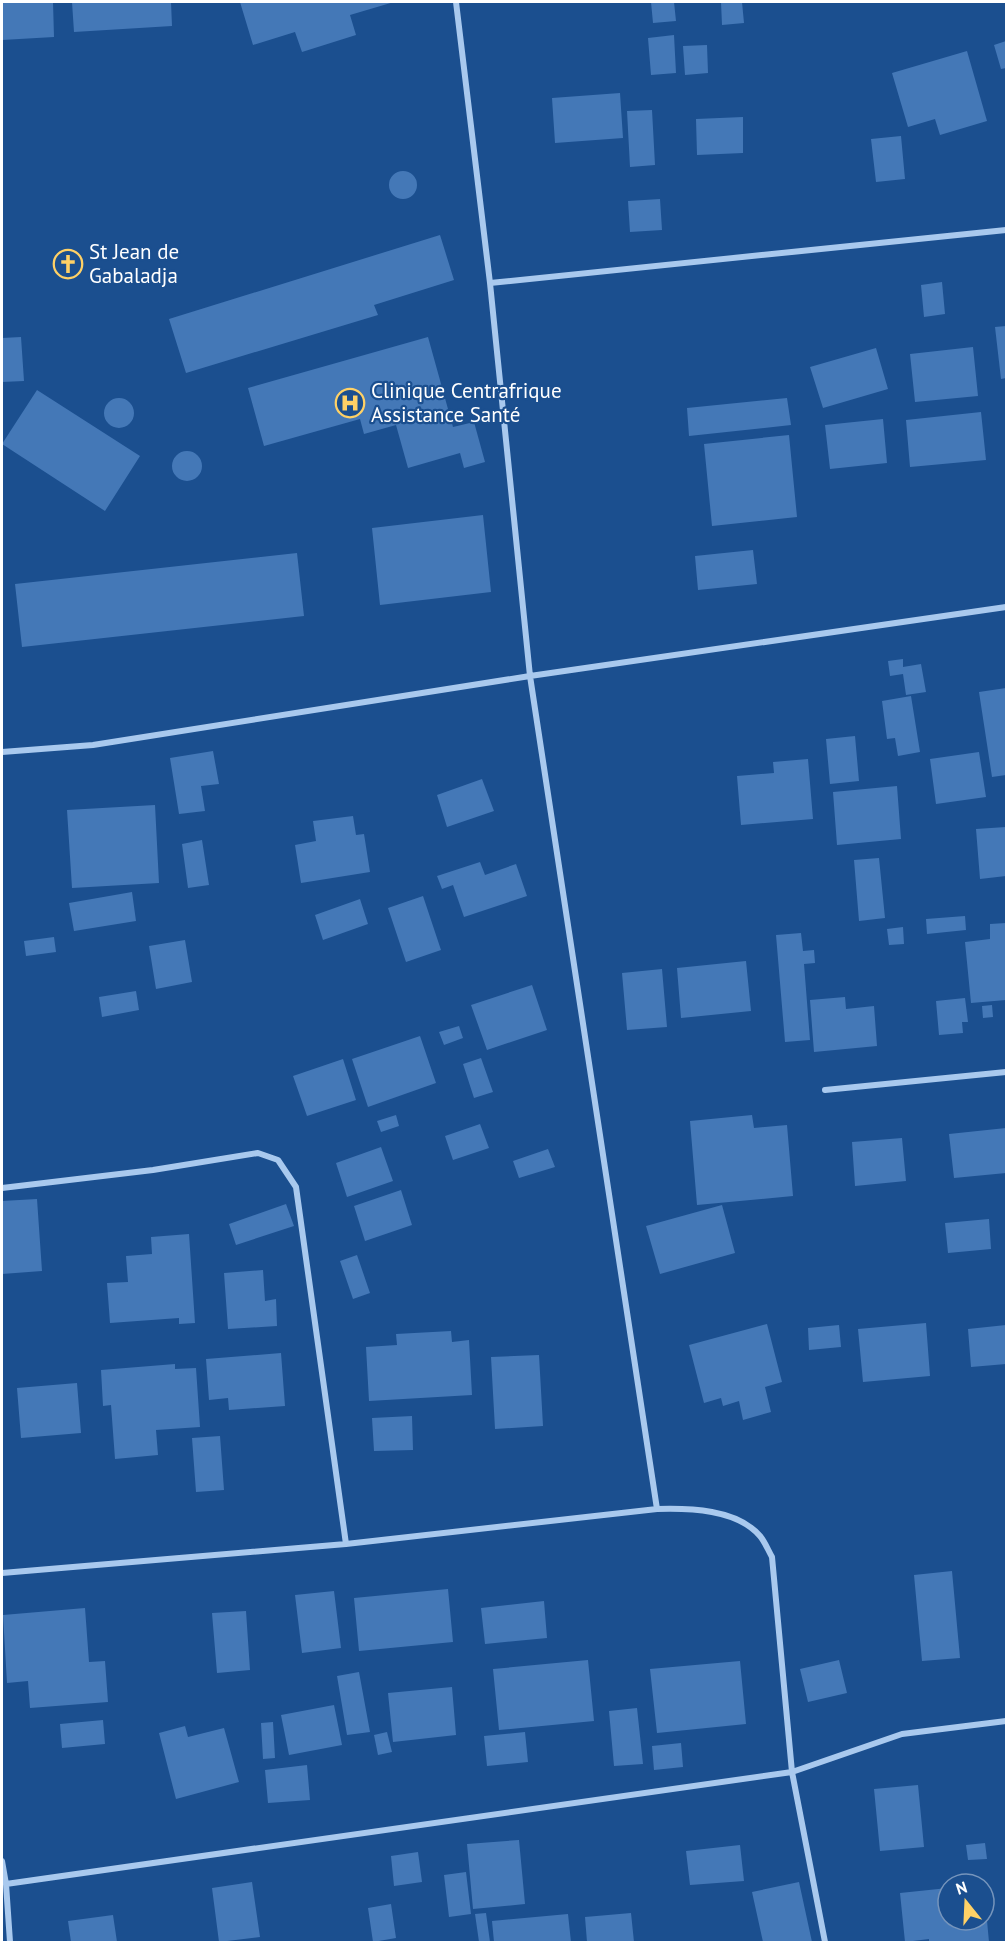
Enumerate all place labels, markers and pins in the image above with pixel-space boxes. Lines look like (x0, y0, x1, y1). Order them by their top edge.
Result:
place label: St Jean de Gabaladja (89, 238, 179, 289)
church icon: St Jean de Gabaladja (52, 248, 84, 280)
place label: Clinique Centrafrique Assistance Santé (371, 377, 562, 428)
hospital icon: Clinique Centrafrique Assistance Santé (334, 387, 366, 419)

